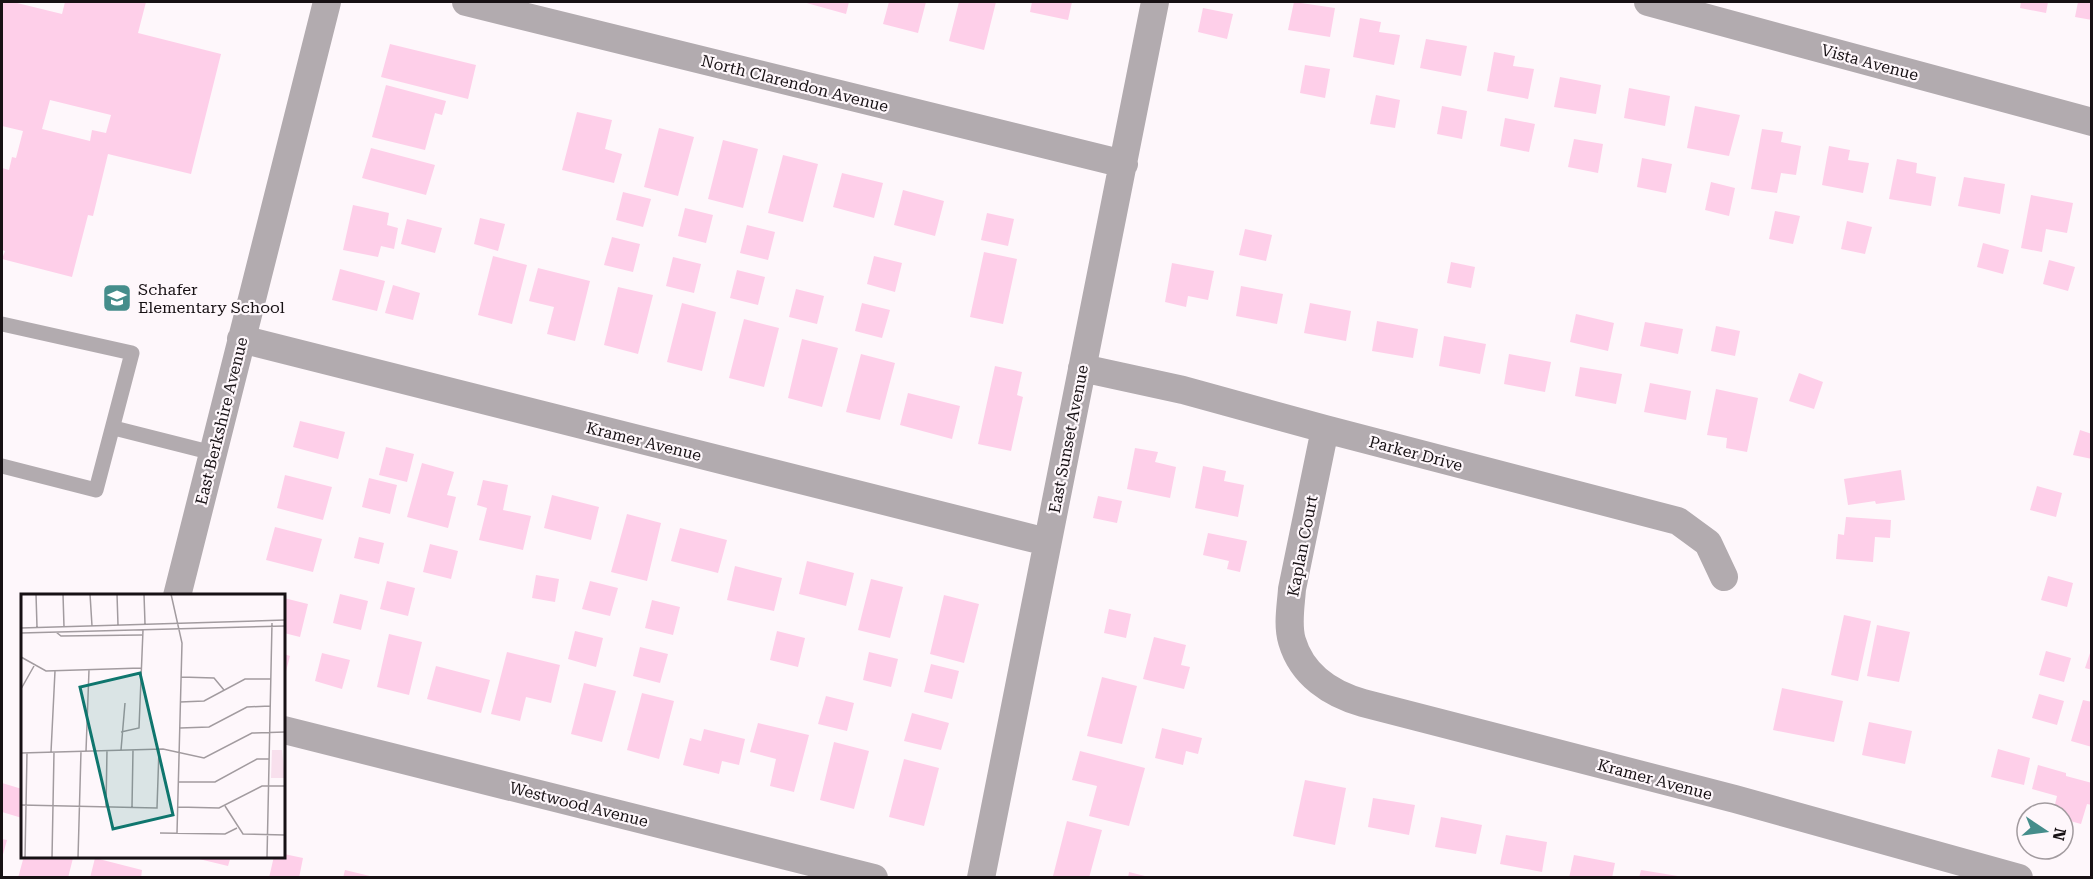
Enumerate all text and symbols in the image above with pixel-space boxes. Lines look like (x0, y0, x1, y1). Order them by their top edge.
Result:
street label: Vista Avenue (1819, 40, 1921, 85)
street label: North Clarendon Avenue (699, 51, 891, 116)
place label: Schafer Elementary School (138, 280, 285, 317)
school or university icon: Schafer Elementary School (101, 282, 133, 314)
street label: East Berkshire Avenue (191, 335, 252, 507)
street label: East Sunset Avenue (1045, 363, 1092, 515)
street label: Kramer Avenue (584, 418, 704, 465)
street label: Parker Drive (1367, 432, 1465, 475)
street label: Kaplan Court (1283, 494, 1322, 598)
inset map (21, 594, 285, 858)
street label: Kramer Avenue (1595, 755, 1715, 804)
street label: Westwood Avenue (508, 778, 650, 831)
north arrow (2015, 801, 2075, 861)
text: N (2048, 826, 2070, 842)

